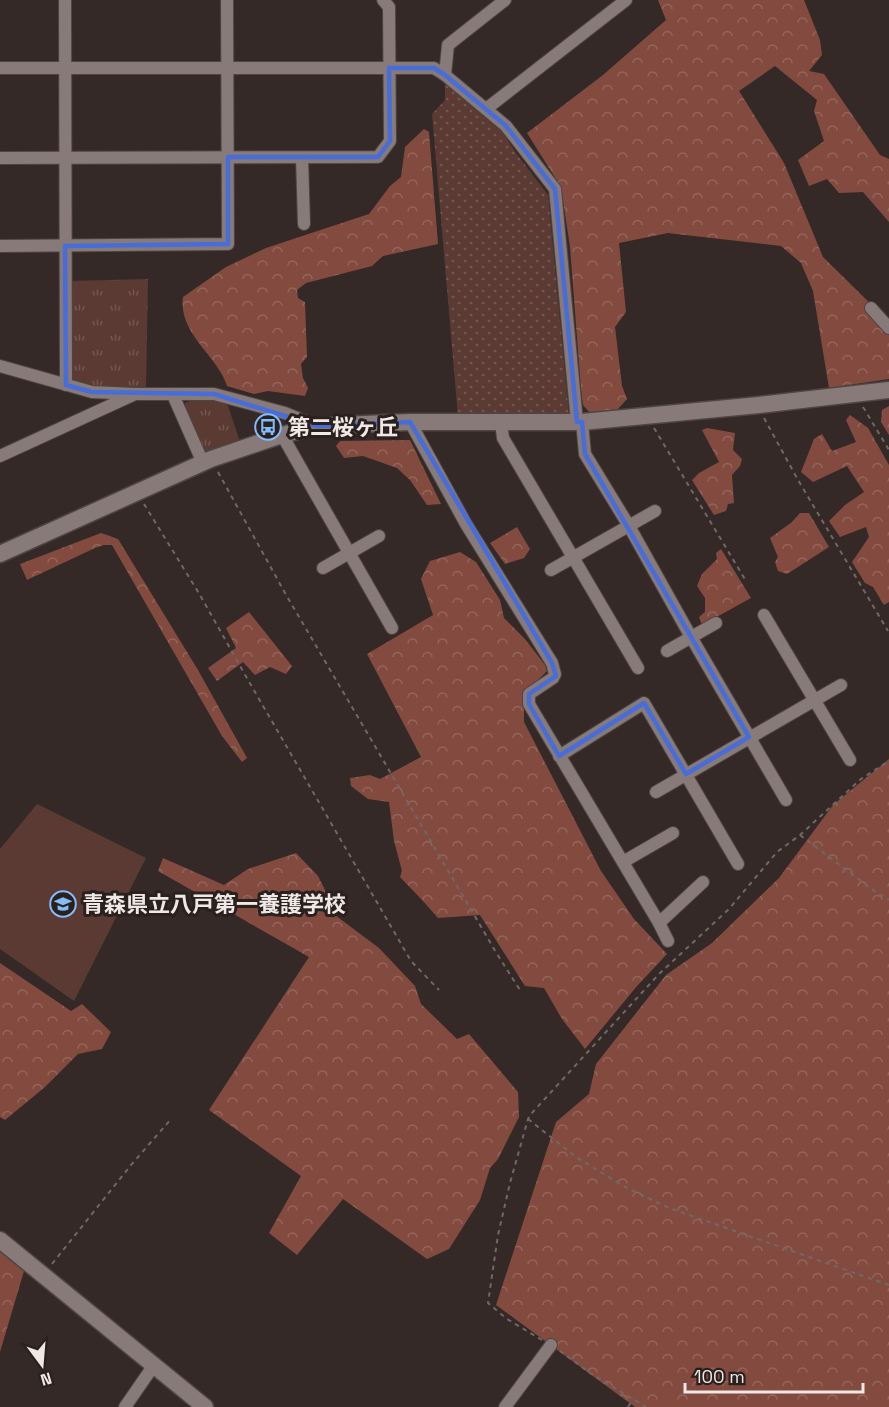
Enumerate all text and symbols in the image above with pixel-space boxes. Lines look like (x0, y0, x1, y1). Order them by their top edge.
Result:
bus stop icon: 第二桜ヶ丘 (253, 412, 283, 442)
place label: 第二桜ヶ丘 (288, 413, 398, 441)
school or university icon: 青森県立八戸第一養護学校 (48, 889, 78, 919)
place label: 青森県立八戸第一養護学校 (82, 890, 346, 918)
north arrow (12, 1335, 72, 1395)
scale bar (685, 1356, 864, 1394)
text: 100 m (694, 1365, 745, 1388)
text: N (38, 1367, 54, 1391)

